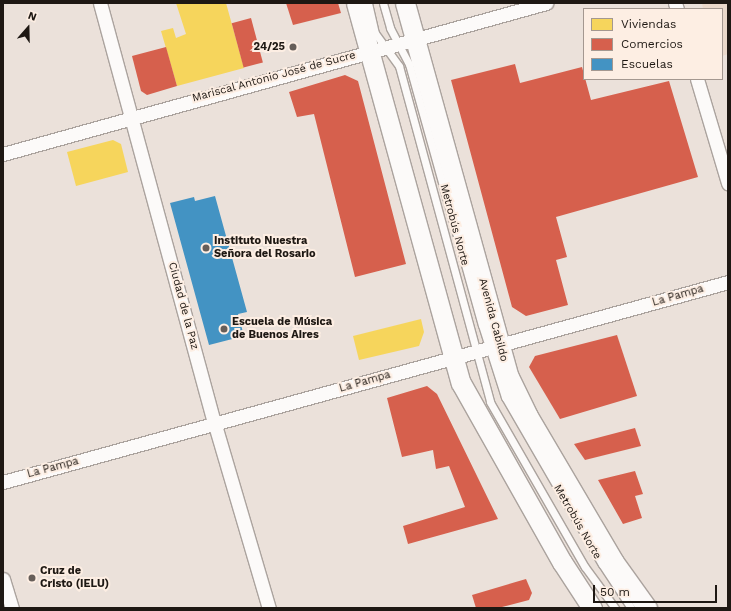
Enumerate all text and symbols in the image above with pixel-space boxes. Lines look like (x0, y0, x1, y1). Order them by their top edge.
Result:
north arrow (8, 8, 48, 48)
legend (583, 8, 723, 80)
text: N (26, 9, 38, 24)
text: Viviendas (621, 17, 676, 31)
text: Comercios (621, 37, 683, 51)
place label: 24/25 (253, 40, 285, 54)
marker: 24/25 (288, 42, 298, 52)
street label: Mariscal Antonio José de Sucre (190, 49, 358, 105)
text: Escuelas (621, 57, 673, 71)
street label: Metrobús Norte (437, 183, 471, 267)
place label: Instituto Nuestra Señora del Rosario (214, 235, 316, 261)
marker: Instituto Nuestra Señora del Rosario (201, 243, 211, 253)
street label: Ciudad de la Paz (165, 261, 201, 351)
street label: Avenida Cabildo (475, 277, 511, 363)
street label: La Pampa (651, 282, 705, 310)
place label: Escuela de Música de Buenos Aires (232, 316, 332, 342)
marker: Escuela de Música de Buenos Aires (219, 324, 229, 334)
street label: La Pampa (338, 368, 392, 396)
street label: La Pampa (26, 455, 80, 481)
street label: Metrobús Norte (550, 482, 604, 562)
place label: Cruz de Cristo (IELU) (40, 565, 109, 591)
marker: Cruz de Cristo (IELU) (27, 573, 37, 583)
scale bar (595, 577, 719, 603)
text: 50 m (600, 585, 630, 599)

